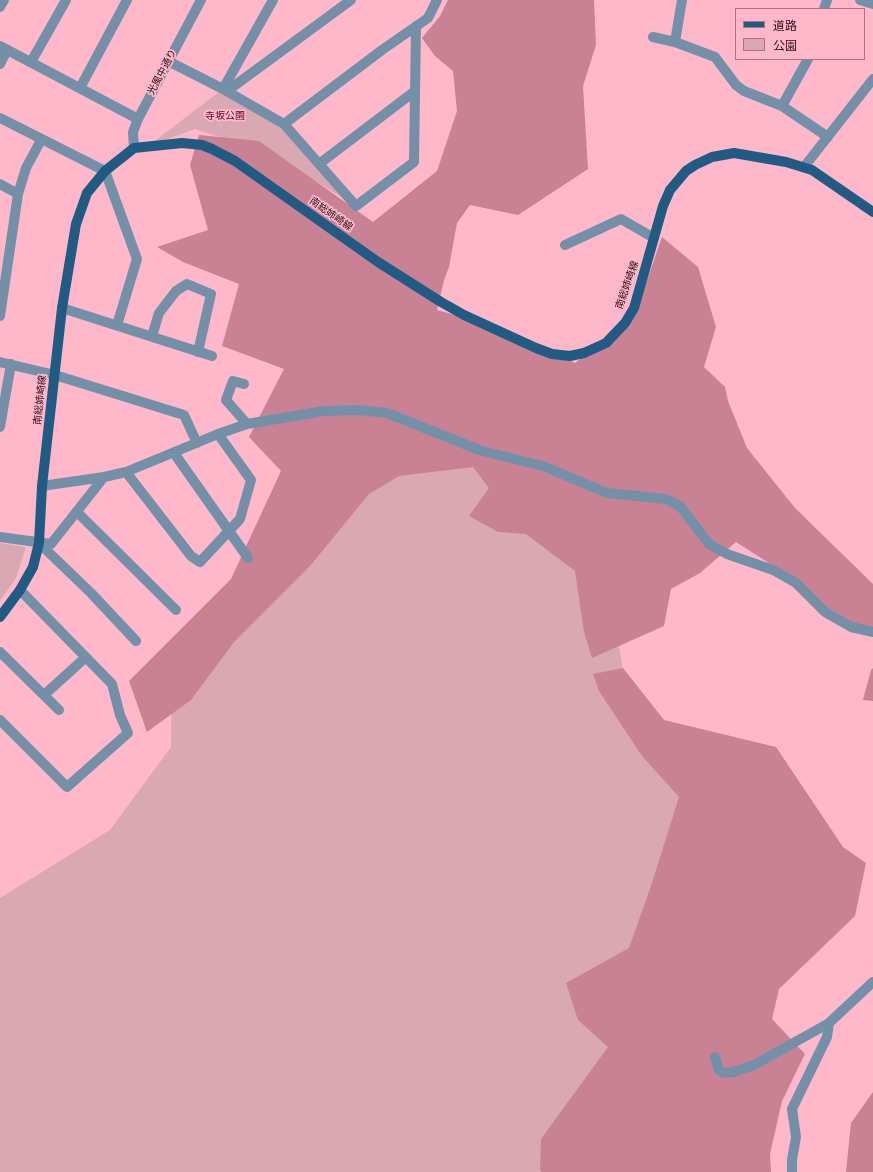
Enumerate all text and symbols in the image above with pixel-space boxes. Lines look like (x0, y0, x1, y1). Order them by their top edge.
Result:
legend (735, 8, 865, 60)
text: 道路 (773, 18, 797, 33)
text: 公園 (773, 38, 797, 53)
street label: 光風中通り (145, 47, 179, 97)
park label: 寺坂公園 (205, 110, 245, 122)
street label: 南総姉崎線 (307, 195, 355, 233)
street label: 南総姉崎線 (613, 259, 641, 311)
street label: 南総姉崎線 (31, 375, 49, 425)

